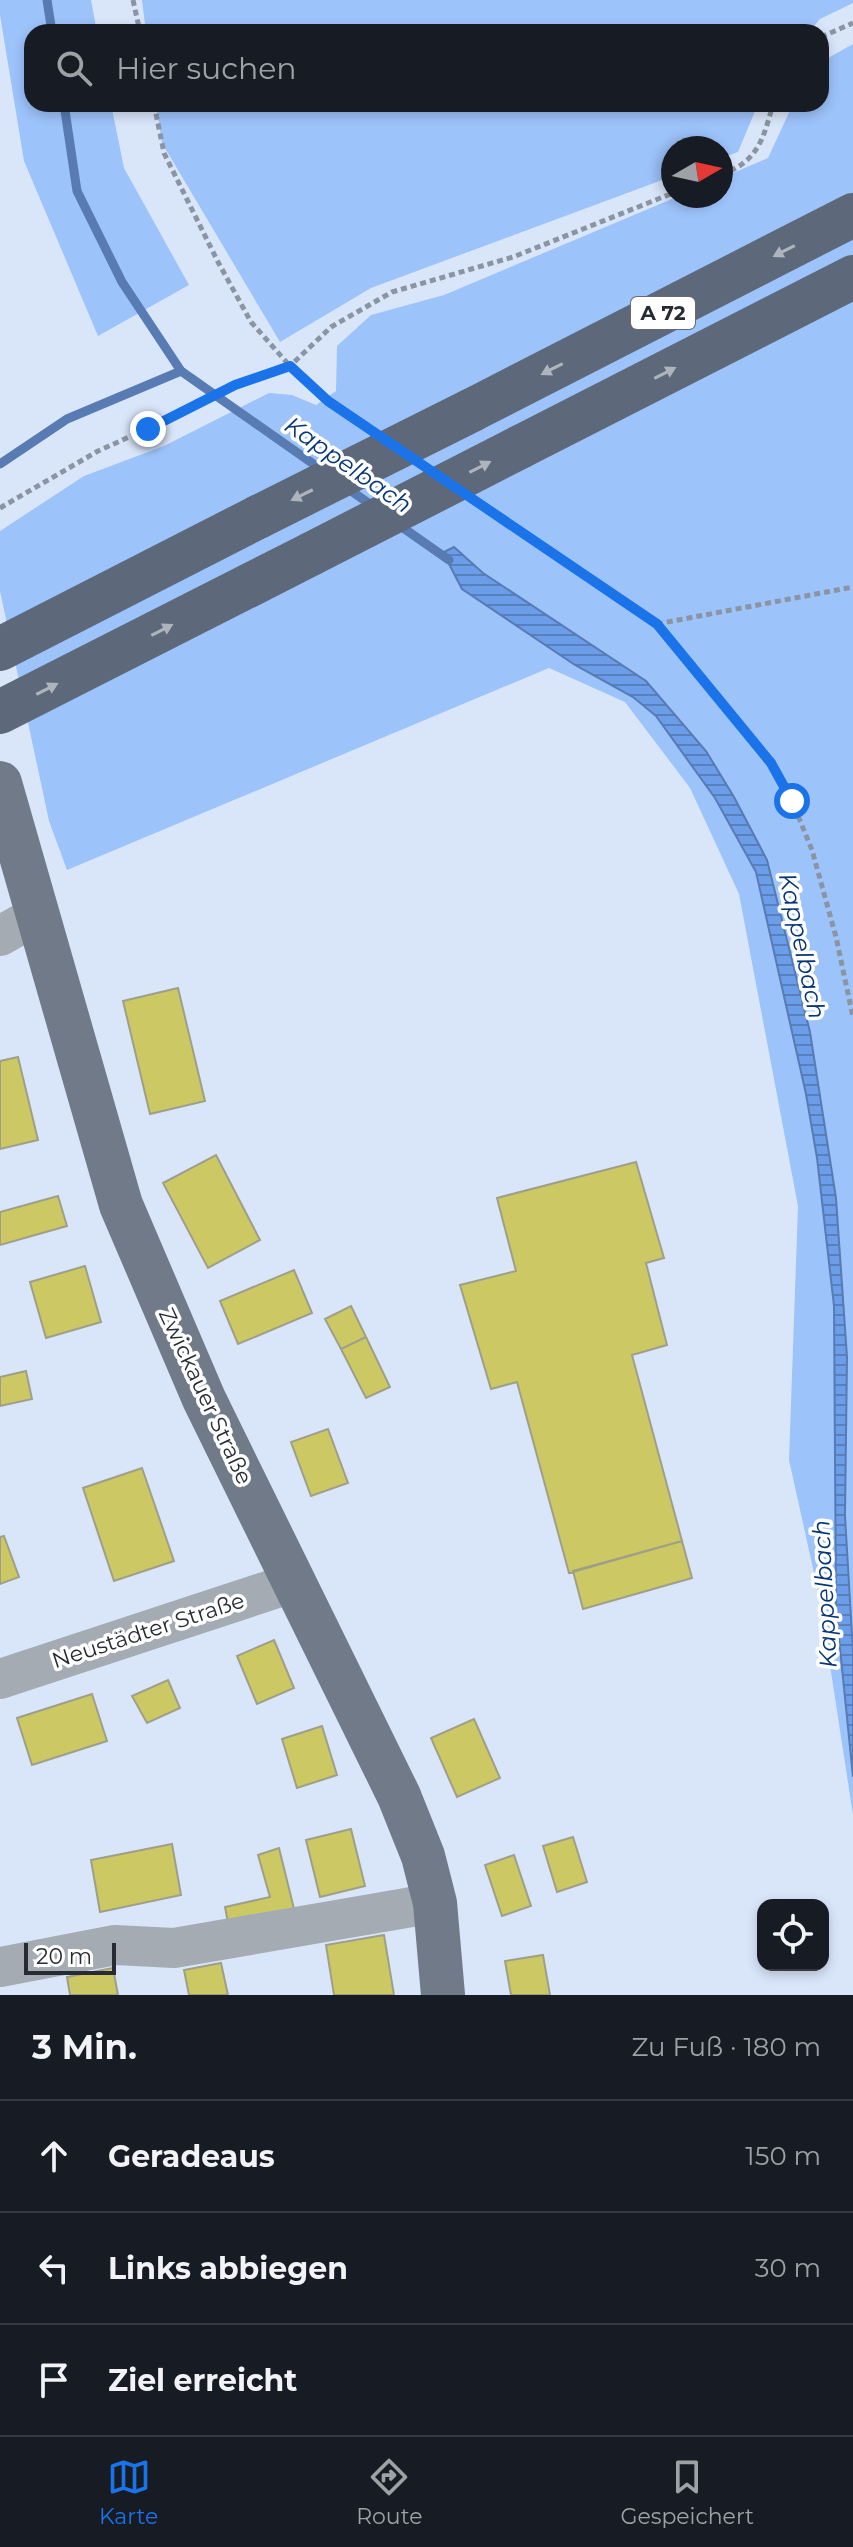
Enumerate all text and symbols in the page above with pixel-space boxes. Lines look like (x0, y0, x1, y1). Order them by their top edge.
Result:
search box (24, 24, 829, 112)
icon: search (52, 46, 96, 90)
text: Hier suchen (116, 50, 297, 87)
north arrow (661, 136, 733, 208)
one-way arrow (772, 244, 795, 257)
road number: A 72 (631, 297, 695, 329)
one-way arrow (541, 363, 564, 376)
one-way arrow (653, 367, 676, 380)
water label: Kappelbach (279, 410, 417, 519)
route end (130, 411, 166, 447)
one-way arrow (469, 461, 492, 474)
one-way arrow (291, 488, 314, 502)
one-way arrow (151, 623, 174, 636)
one-way arrow (35, 682, 58, 696)
route start (774, 783, 810, 819)
water label: Kappelbach (773, 870, 832, 1021)
street label: Zwickauer Straße (153, 1304, 258, 1489)
water label: Kappelbach (806, 1519, 843, 1669)
street label: Neustädter Straße (49, 1587, 248, 1674)
map controls (757, 1899, 829, 1971)
button: locate (757, 1899, 829, 1971)
scale bar (24, 1939, 116, 1975)
text: 20 m (36, 1943, 92, 1970)
text: 3 Min. (32, 2026, 137, 2068)
text: Zu Fuß · 180 m (631, 2031, 821, 2063)
icon: ahead (32, 2134, 76, 2178)
text: Geradeaus (108, 2138, 275, 2175)
text: 150 m (745, 2140, 821, 2172)
icon: left (32, 2246, 76, 2290)
text: Links abbiegen (108, 2250, 348, 2287)
text: 30 m (755, 2252, 821, 2284)
icon: arrive (32, 2358, 76, 2402)
text: Ziel erreicht (108, 2362, 297, 2399)
tab: Karte (99, 2455, 158, 2530)
tab: Route (356, 2455, 422, 2530)
tab: Gespeichert (620, 2455, 754, 2530)

